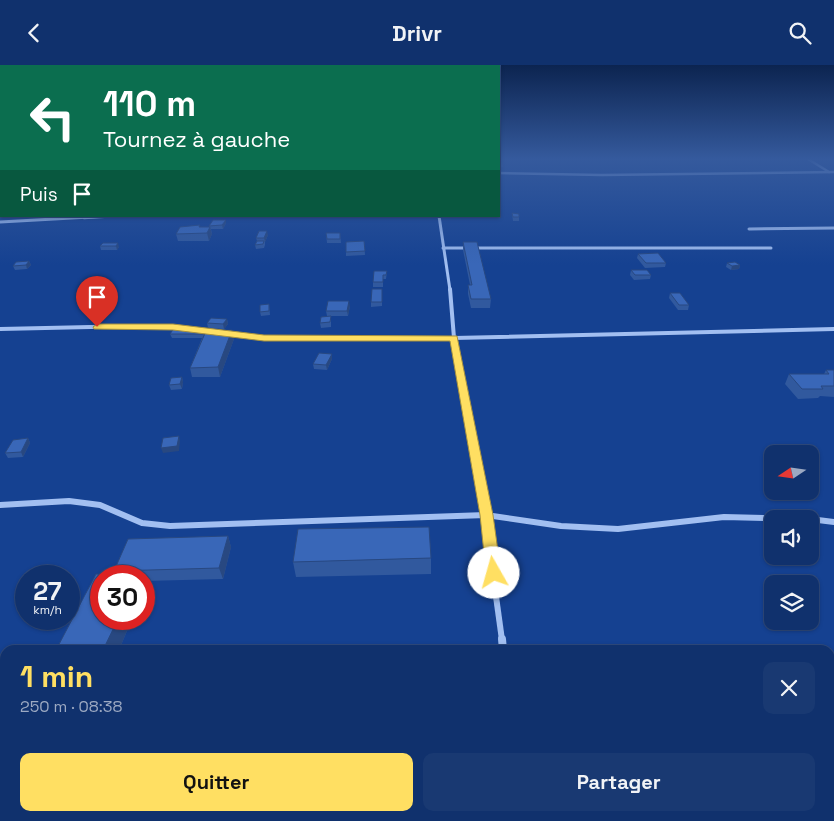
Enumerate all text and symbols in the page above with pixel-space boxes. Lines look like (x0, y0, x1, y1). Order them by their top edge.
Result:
icon: back (20, 19, 48, 47)
text: Drivr (392, 19, 442, 47)
icon: search (786, 19, 814, 47)
text: 110 m (103, 82, 196, 126)
icon: left (20, 85, 85, 150)
text: Tournez à gauche (103, 125, 290, 153)
icon: arrive (68, 180, 96, 208)
text: Puis (20, 182, 58, 207)
pin (76, 276, 118, 327)
icon: arrive (83, 283, 111, 311)
north arrow (764, 445, 819, 500)
map controls (764, 445, 819, 630)
button: sound (764, 510, 819, 565)
position arrow (467, 546, 519, 598)
speed limit sign: 30 (90, 565, 155, 630)
text: 27 (33, 575, 62, 607)
button: layers (764, 575, 819, 630)
text: km/h (33, 602, 62, 618)
text: 1 min (20, 657, 93, 696)
button: close (763, 662, 815, 714)
text: 250 m · 08:38 (20, 696, 122, 717)
button: Quitter (20, 753, 413, 811)
button: Partager (423, 753, 815, 811)

